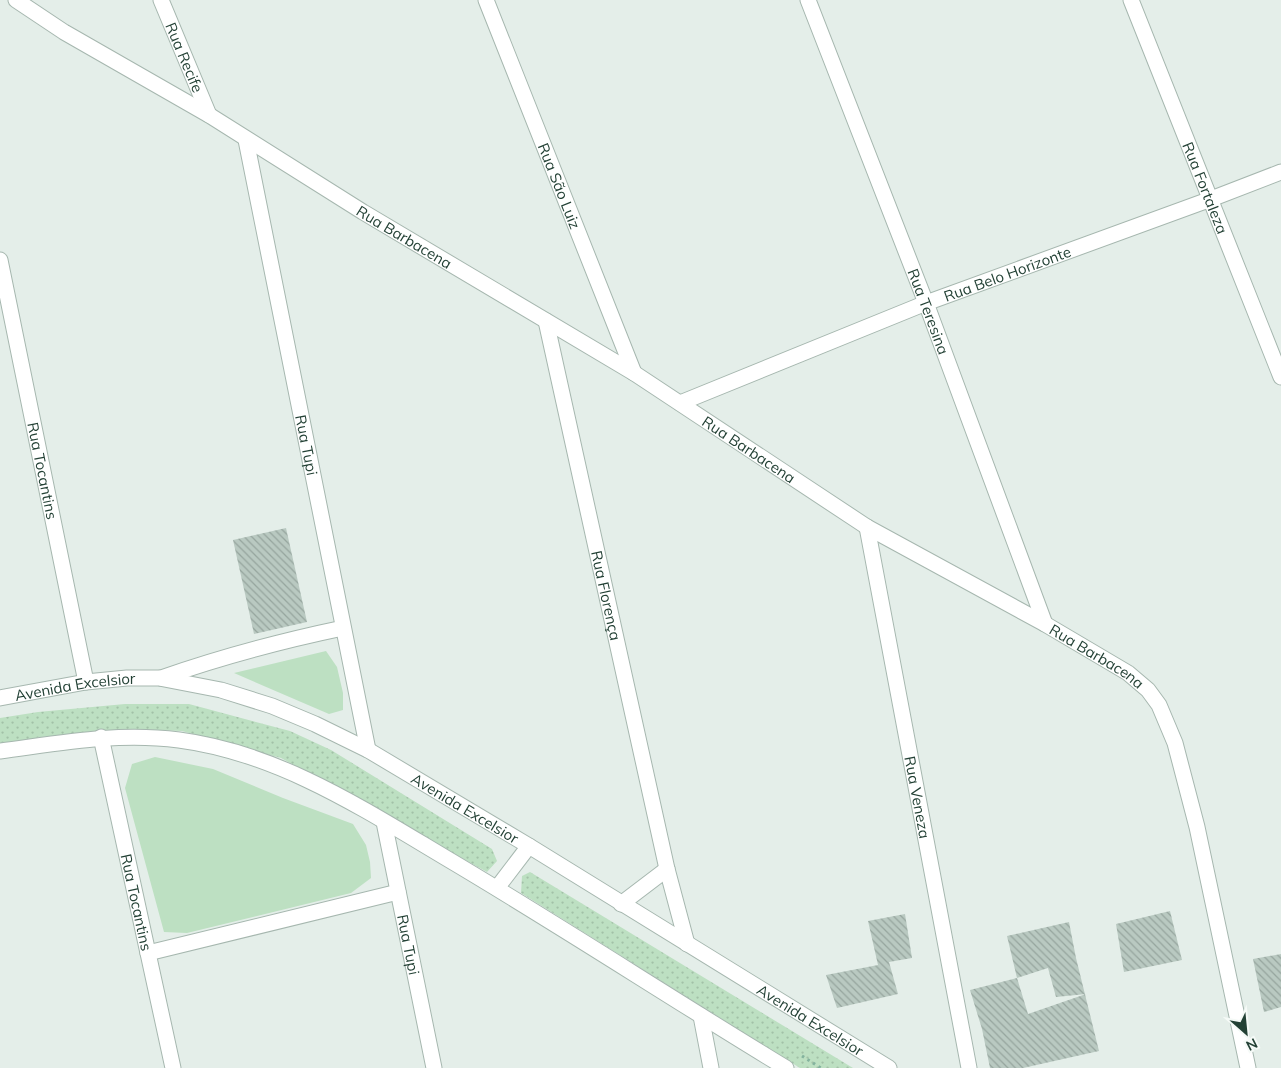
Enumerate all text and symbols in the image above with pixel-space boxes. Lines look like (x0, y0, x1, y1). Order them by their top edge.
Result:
street label: Rua Recife (162, 19, 208, 95)
street label: Rua Fortaleza (1179, 139, 1232, 236)
street label: Rua São Luiz (534, 140, 585, 232)
street label: Rua Barbacena (353, 201, 456, 272)
street label: Rua Belo Horizonte (941, 241, 1073, 305)
street label: Rua Teresina (904, 266, 954, 357)
street label: Rua Barbacena (699, 411, 799, 487)
street label: Rua Tupi (292, 413, 322, 477)
street label: Rua Tocantins (24, 420, 62, 521)
street label: Rua Florença (587, 549, 626, 642)
street label: Rua Barbacena (1046, 619, 1148, 692)
street label: Avenida Excelsior (13, 668, 136, 705)
street label: Rua Veneza (901, 754, 935, 840)
street label: Avenida Excelsior (408, 769, 523, 848)
street label: Rua Tocantins (117, 852, 157, 952)
street label: Rua Tupi (393, 913, 424, 976)
street label: Avenida Excelsior (754, 979, 868, 1060)
north arrow (1221, 1008, 1271, 1058)
text: N (1243, 1034, 1261, 1055)

